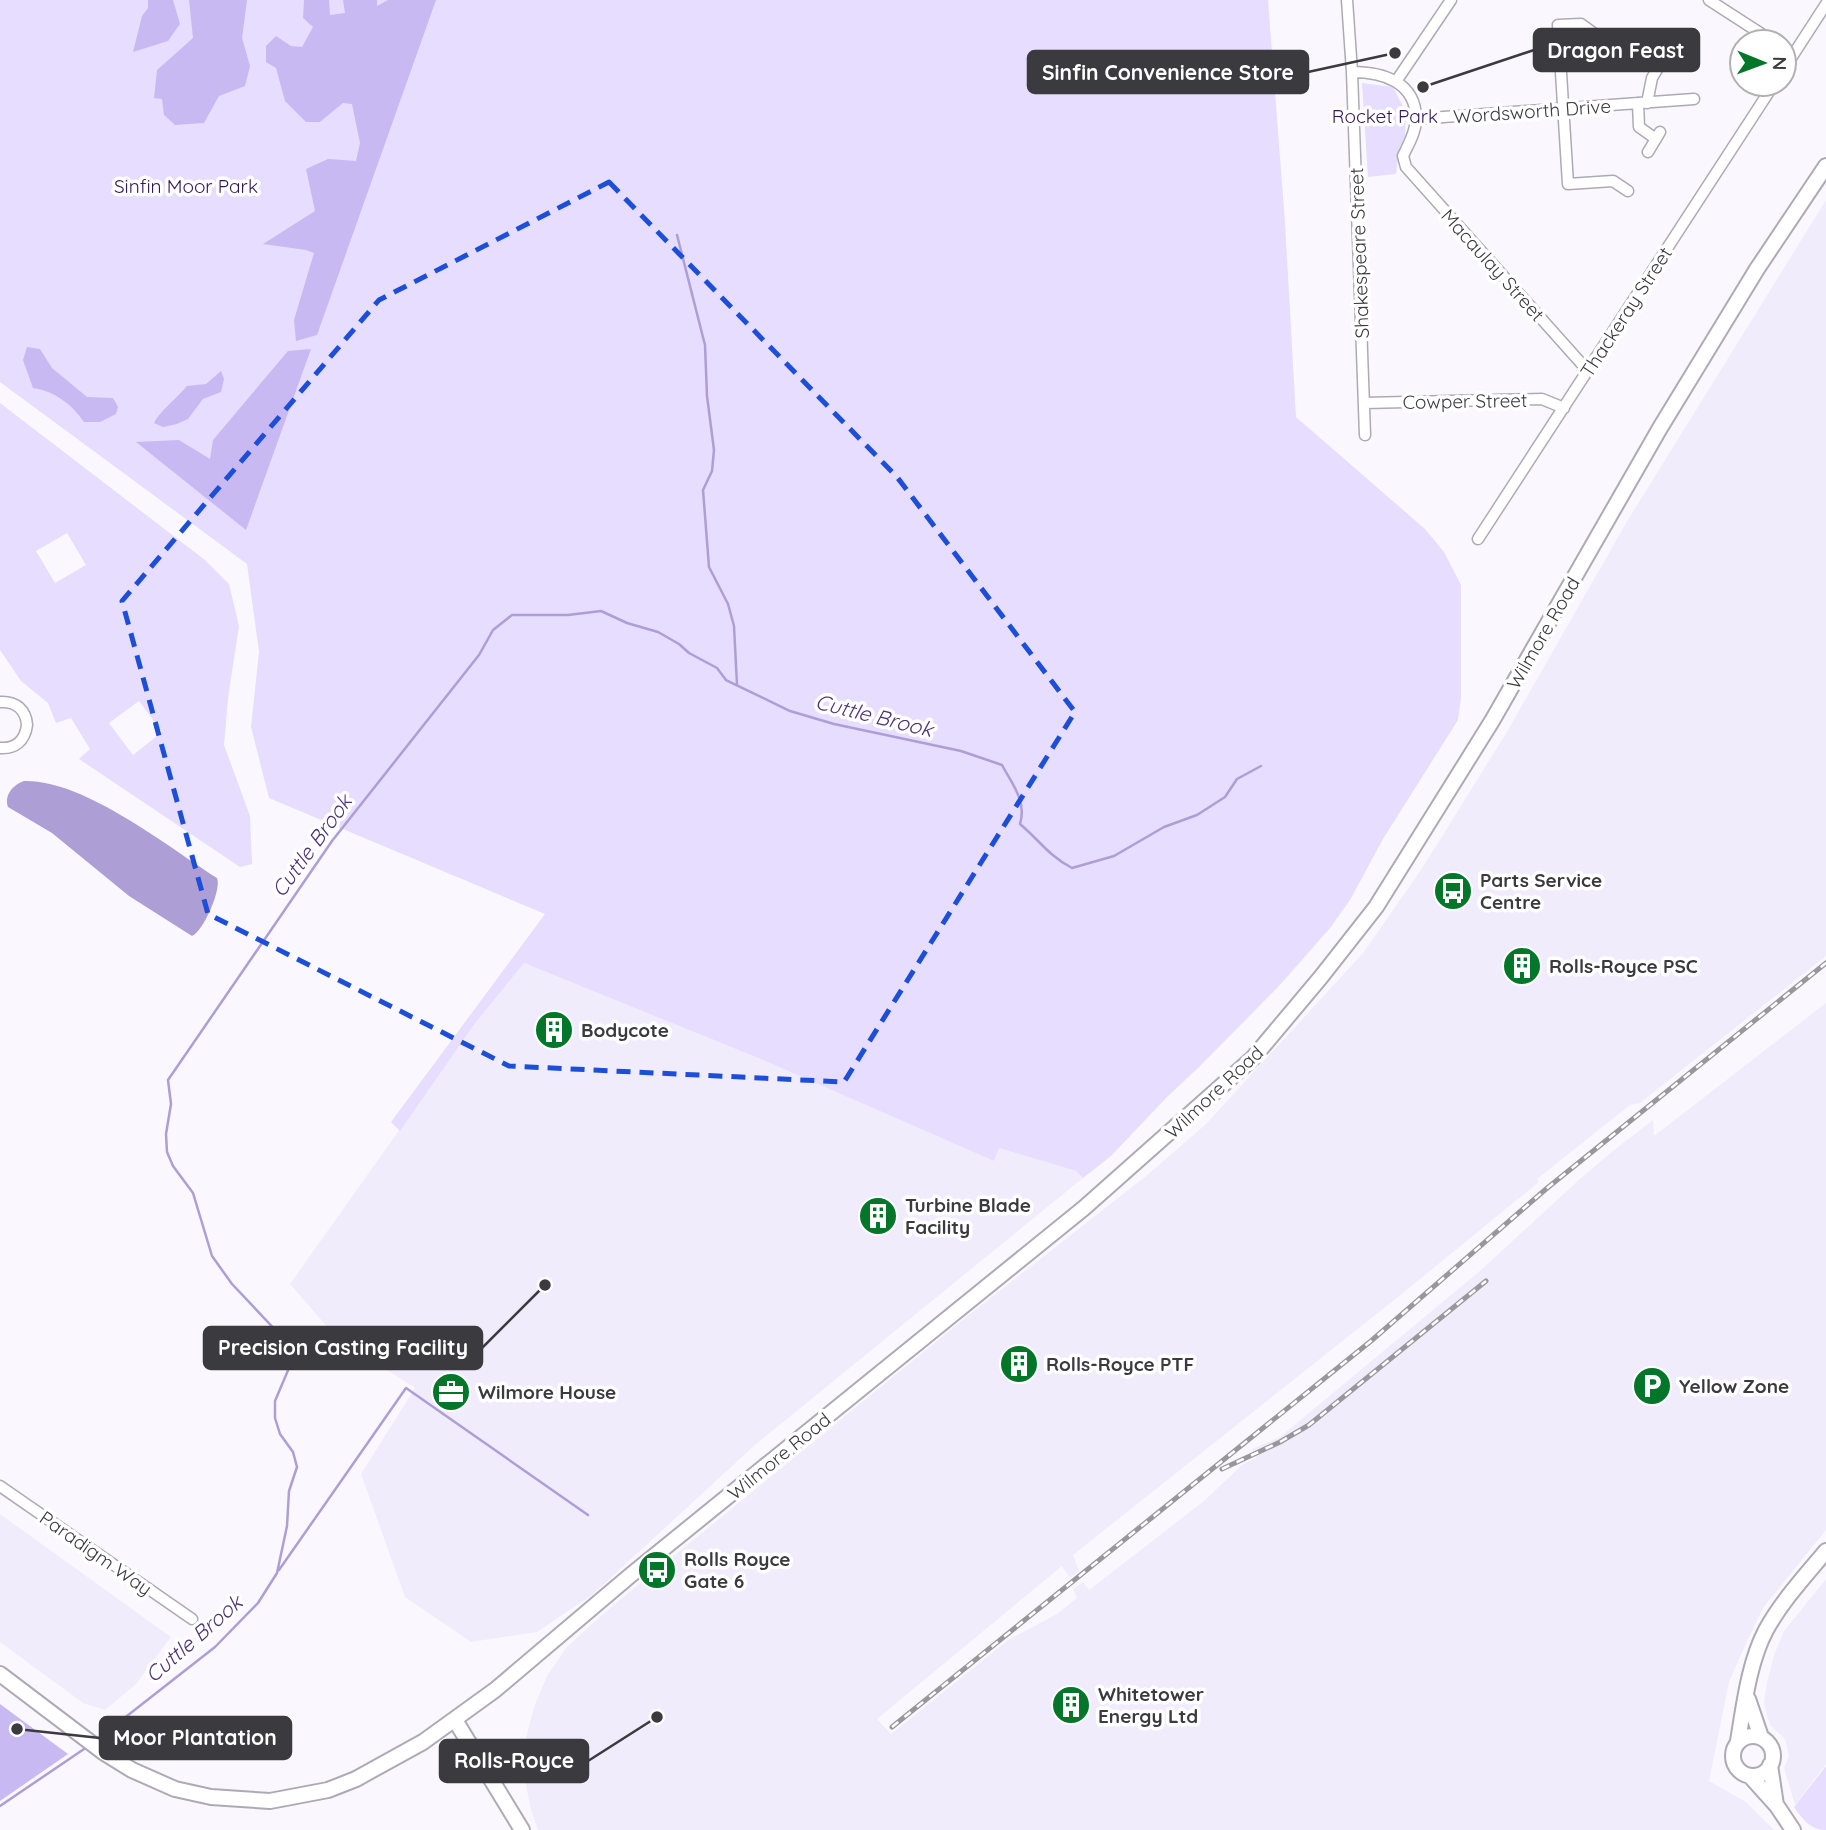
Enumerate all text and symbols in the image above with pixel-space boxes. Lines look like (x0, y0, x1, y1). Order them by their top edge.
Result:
north arrow (1728, 28, 1798, 98)
callout: Dragon Feast (1534, 29, 1699, 71)
text: Dragon Feast (1547, 37, 1685, 63)
callout: Sinfin Convenience Store (1028, 51, 1308, 93)
text: N (1768, 56, 1792, 70)
text: Sinfin Convenience Store (1042, 59, 1294, 85)
street label: Wordsworth Drive (1452, 94, 1612, 128)
park label: Rocket Park (1332, 104, 1438, 128)
street label: Shakespeare Street (1344, 167, 1374, 339)
park label: Sinfin Moor Park (114, 174, 258, 198)
street label: Macaulay Street (1436, 204, 1550, 326)
street label: Thackeray Street (1575, 242, 1677, 382)
street label: Cowper Street (1402, 388, 1528, 414)
street label: Wilmore Road (1501, 573, 1585, 693)
water label: Cuttle Brook (813, 688, 937, 743)
water label: Cuttle Brook (265, 788, 358, 902)
place label: Parts Service Centre (1480, 868, 1602, 914)
bus stop icon: Parts Service Centre (1432, 870, 1474, 912)
building icon: Rolls-Royce PSC (1501, 945, 1543, 987)
place label: Rolls-Royce PSC (1549, 954, 1698, 978)
building icon: Bodycote (533, 1009, 575, 1051)
place label: Bodycote (581, 1018, 669, 1042)
street label: Wilmore Road (1160, 1040, 1268, 1144)
place label: Turbine Blade Facility (905, 1193, 1031, 1239)
building icon: Turbine Blade Facility (857, 1195, 899, 1237)
callout: Precision Casting Facility (204, 1327, 482, 1369)
text: Precision Casting Facility (218, 1334, 468, 1360)
building icon: Rolls-Royce PTF (998, 1343, 1040, 1385)
place label: Rolls-Royce PTF (1046, 1352, 1194, 1376)
parking icon: Yellow Zone (1631, 1365, 1673, 1407)
office icon: Wilmore House (430, 1371, 472, 1413)
place label: Yellow Zone (1679, 1374, 1789, 1398)
place label: Wilmore House (478, 1380, 616, 1404)
street label: Wilmore Road (723, 1407, 835, 1505)
street label: Paradigm Way (35, 1505, 157, 1601)
place label: Rolls Royce Gate 6 (684, 1547, 791, 1593)
bus stop icon: Rolls Royce Gate 6 (636, 1549, 678, 1591)
water label: Cuttle Brook (140, 1588, 248, 1687)
place label: Whitetower Energy Ltd (1098, 1682, 1204, 1728)
building icon: Whitetower Energy Ltd (1050, 1684, 1092, 1726)
callout: Moor Plantation (100, 1717, 291, 1759)
text: Moor Plantation (113, 1724, 277, 1750)
callout: Rolls-Royce (440, 1740, 588, 1782)
text: Rolls-Royce (454, 1747, 574, 1773)

